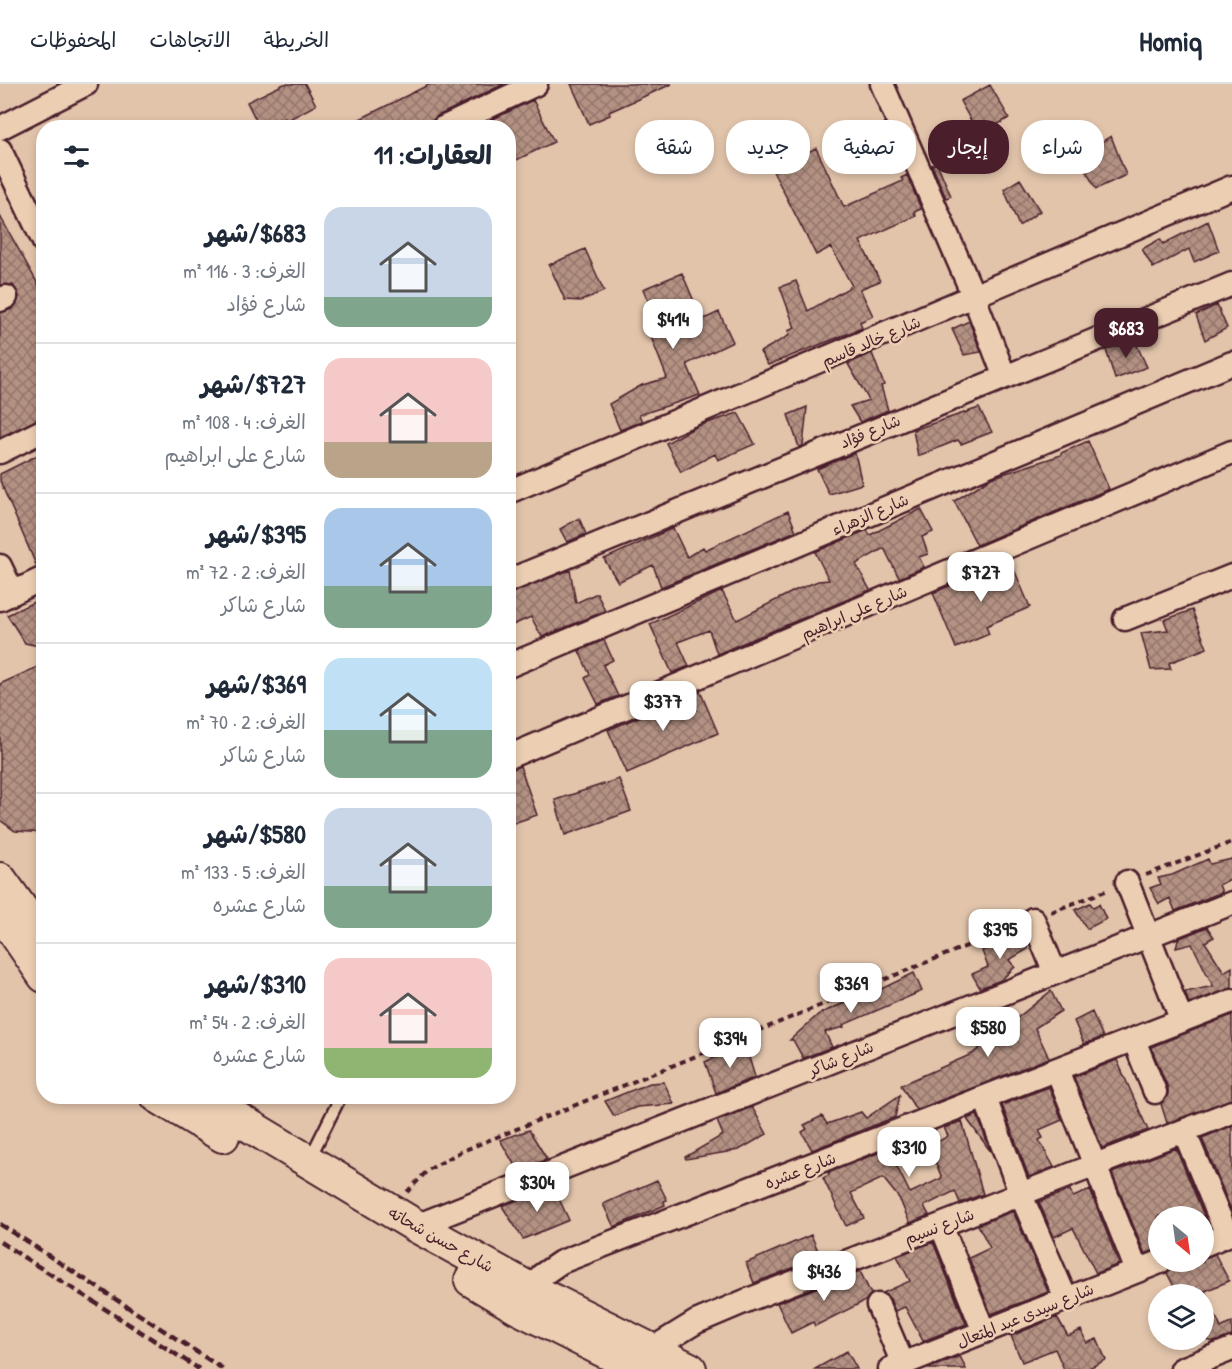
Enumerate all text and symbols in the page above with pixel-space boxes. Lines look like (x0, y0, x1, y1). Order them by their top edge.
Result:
text: Homiq (1139, 22, 1202, 60)
text: المحفوظات (30, 25, 116, 54)
text: الاتجاهات (149, 25, 231, 54)
text: الخريطة (264, 25, 329, 54)
chip: شقة (635, 120, 714, 174)
chip: جديد (726, 120, 810, 174)
chip: تصفية (822, 120, 916, 174)
chip: إيجار (928, 120, 1009, 174)
chip: شراء (1021, 120, 1104, 174)
text: العقارات: 11 (374, 137, 492, 172)
icon: filters (60, 140, 93, 173)
text: $683/شهر (205, 215, 306, 250)
icon: home (372, 231, 444, 303)
text: الغرف: 3 · 116 m² (183, 257, 306, 284)
text: شارع فؤاد (226, 290, 306, 317)
pin: $414 (637, 299, 709, 350)
text: $414 (657, 305, 689, 332)
pin: $683 (1090, 308, 1162, 359)
street label: شارع خالد قاسم (818, 310, 925, 374)
text: $683 (1108, 314, 1144, 341)
text: $727/شهر (201, 366, 306, 401)
icon: home (372, 382, 444, 454)
text: الغرف: 4 · 108 m² (182, 408, 306, 435)
street label: شارع فؤاد (836, 409, 904, 454)
text: شارع على ابراهيم (164, 441, 306, 468)
street label: شارع الزهراء (828, 488, 912, 541)
text: $395/شهر (206, 516, 306, 551)
icon: home (372, 532, 444, 604)
pin: $727 (945, 552, 1017, 603)
text: الغرف: 2 · 72 m² (186, 558, 306, 585)
text: $727 (961, 558, 1001, 585)
street label: شارع على ابراهيم (798, 580, 911, 646)
text: شارع شاكر (221, 591, 306, 618)
text: $369/شهر (207, 666, 306, 701)
pin: $377 (627, 681, 699, 732)
icon: home (372, 682, 444, 754)
text: $377 (644, 687, 682, 714)
text: الغرف: 2 · 70 m² (186, 708, 306, 735)
text: شارع شاكر (221, 741, 306, 768)
text: $580/شهر (205, 816, 306, 851)
icon: home (372, 832, 444, 904)
text: الغرف: 5 · 133 m² (181, 858, 306, 885)
text: شارع عشره (212, 891, 306, 918)
pin: $395 (964, 909, 1036, 960)
text: $395 (983, 915, 1017, 942)
pin: $369 (815, 963, 887, 1014)
text: $310/شهر (206, 966, 306, 1001)
text: $369 (834, 969, 868, 996)
icon: home (372, 982, 444, 1054)
pin: $580 (952, 1007, 1024, 1058)
text: الغرف: 2 · 54 m² (189, 1008, 306, 1035)
text: $580 (970, 1013, 1006, 1040)
pin: $394 (694, 1018, 766, 1069)
text: $394 (713, 1024, 747, 1051)
street label: شارع شاكر (804, 1035, 877, 1083)
text: شارع عشره (212, 1041, 306, 1068)
pin: $310 (873, 1127, 945, 1178)
text: $310 (891, 1133, 927, 1160)
street label: شارع عشره (761, 1146, 839, 1195)
pin: $304 (501, 1162, 573, 1213)
text: $304 (519, 1168, 555, 1195)
street label: شارع حسن شحاته (384, 1201, 498, 1278)
street label: شارع نسيم (901, 1203, 978, 1251)
north arrow (1148, 1206, 1214, 1272)
map controls (1148, 1206, 1214, 1350)
pin: $436 (788, 1251, 860, 1302)
text: $436 (807, 1257, 841, 1284)
street label: شارع سيدى عبد المتعال (953, 1277, 1097, 1354)
button: layers (1148, 1284, 1214, 1350)

